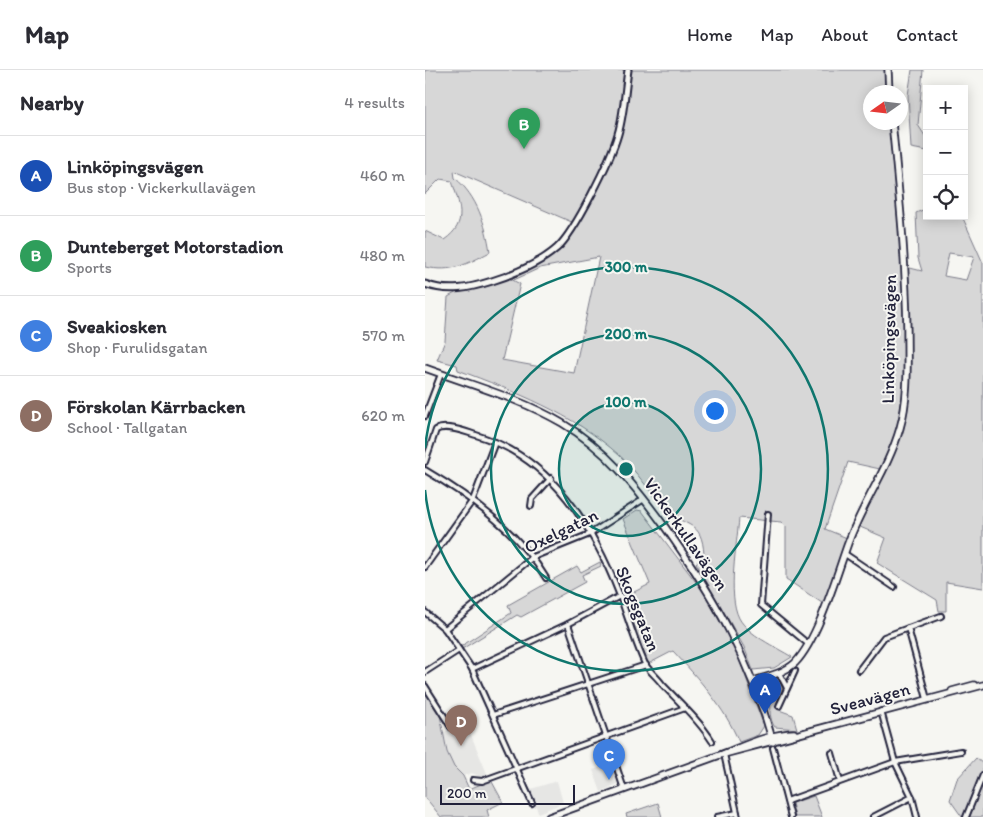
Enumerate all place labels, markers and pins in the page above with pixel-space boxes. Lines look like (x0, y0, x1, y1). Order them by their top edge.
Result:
pin: B (508, 108, 540, 149)
centre of rings (617, 460, 635, 478)
pin: A (749, 673, 781, 714)
pin: D (445, 705, 477, 746)
pin: C (593, 739, 625, 780)

